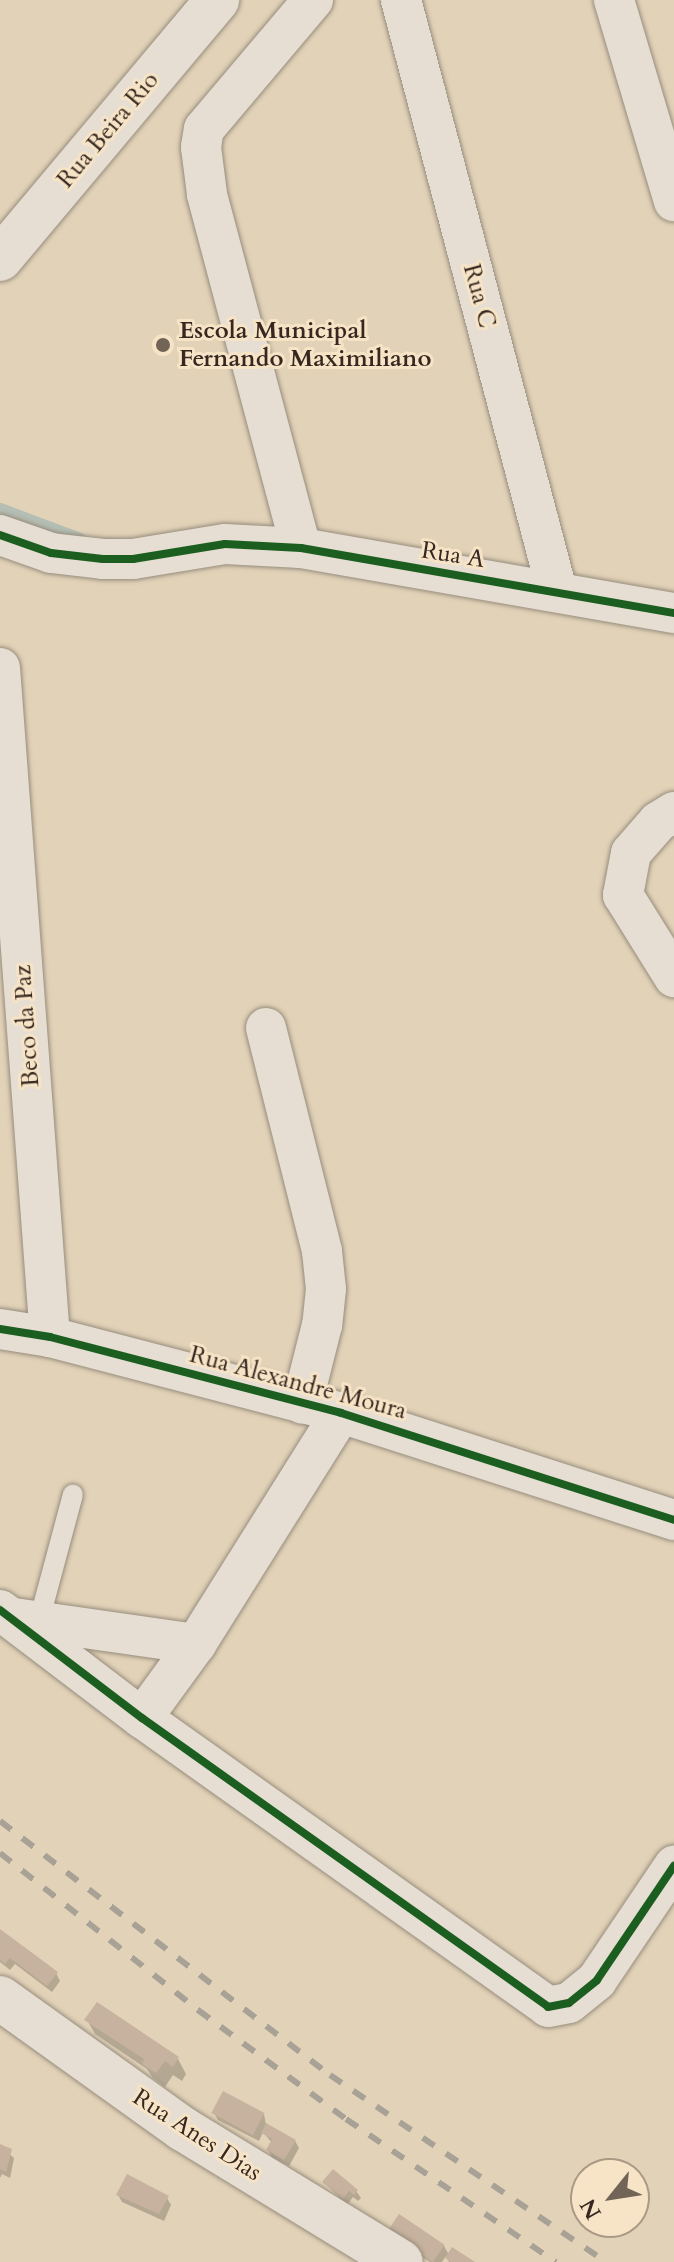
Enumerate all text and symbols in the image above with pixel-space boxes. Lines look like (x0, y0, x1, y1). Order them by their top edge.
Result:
street label: Rua Beira Rio (51, 66, 165, 194)
street label: Rua C (457, 261, 501, 331)
place label: Escola Municipal Fernando Maximiliano (179, 317, 431, 373)
marker: Escola Municipal Fernando Maximiliano (154, 336, 172, 354)
street label: Rua A (419, 536, 487, 574)
street label: Beco da Paz (8, 964, 46, 1088)
street label: Rua Alexandre Moura (186, 1340, 410, 1426)
street label: Rua Anes Dias (127, 2083, 267, 2187)
north arrow (570, 2158, 650, 2238)
text: N (573, 2193, 609, 2225)

